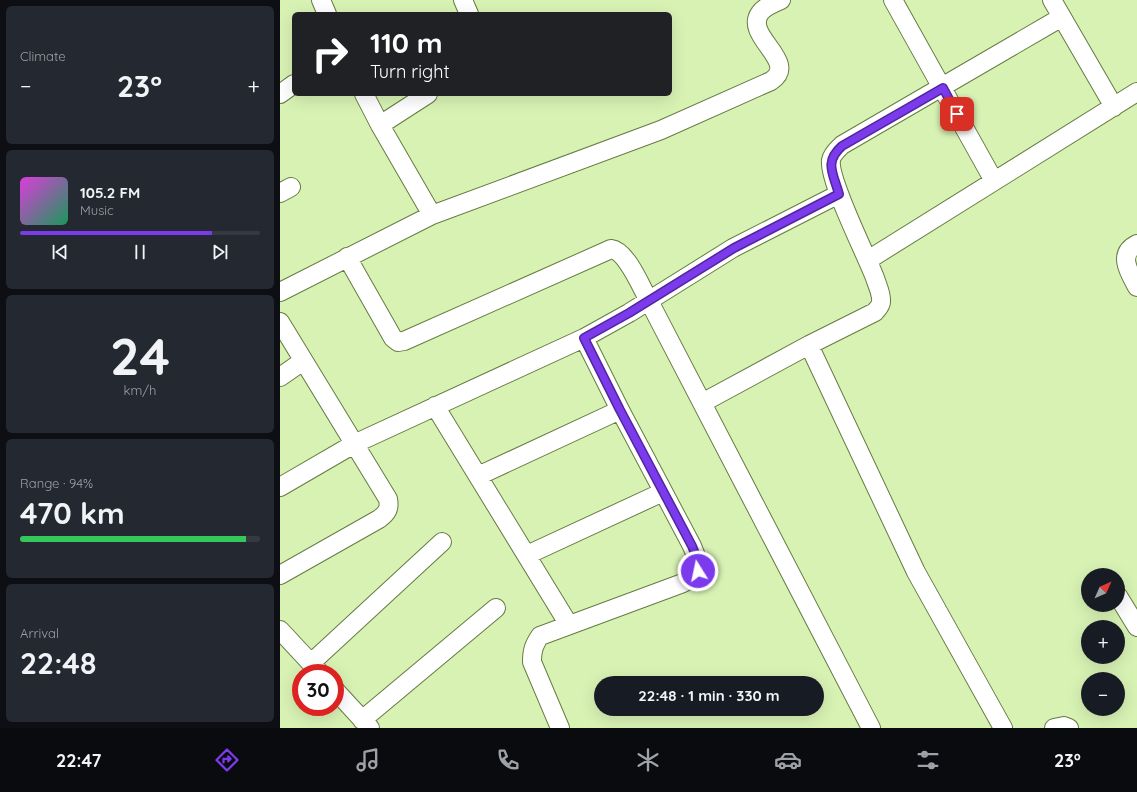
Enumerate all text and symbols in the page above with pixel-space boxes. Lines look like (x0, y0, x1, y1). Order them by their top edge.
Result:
text: 110 m (370, 25, 443, 60)
icon: right (304, 28, 356, 80)
text: Climate (20, 48, 66, 64)
text: Turn right (370, 60, 450, 83)
text: 23° (117, 67, 162, 105)
text: − (20, 72, 31, 100)
text: + (248, 72, 260, 100)
pin (940, 97, 974, 131)
icon: arrive (946, 103, 968, 125)
text: 105.2 FM (80, 183, 140, 202)
text: Music (80, 202, 114, 218)
icon: previous (49, 241, 71, 263)
icon: pause (129, 241, 151, 263)
icon: next (209, 241, 231, 263)
text: 24 (110, 323, 170, 388)
text: km/h (124, 382, 156, 398)
text: Range · 94% (20, 475, 93, 491)
text: 470 km (20, 494, 125, 532)
position arrow (677, 550, 719, 592)
north arrow (1081, 568, 1125, 612)
map controls (1081, 568, 1125, 716)
button: + (1081, 620, 1125, 664)
text: Arrival (20, 625, 59, 641)
text: 22:48 (20, 644, 96, 682)
speed limit sign: 30 (292, 664, 344, 716)
button: − (1081, 672, 1125, 716)
text: 22:48 · 1 min · 330 m (638, 686, 780, 705)
icon: directions (213, 746, 241, 774)
icon: music (354, 746, 382, 774)
icon: phone (494, 746, 522, 774)
icon: climate (634, 746, 662, 774)
icon: car (774, 746, 802, 774)
icon: filters (914, 746, 942, 774)
text: 22:47 (56, 749, 101, 772)
text: 23° (1054, 749, 1081, 772)

